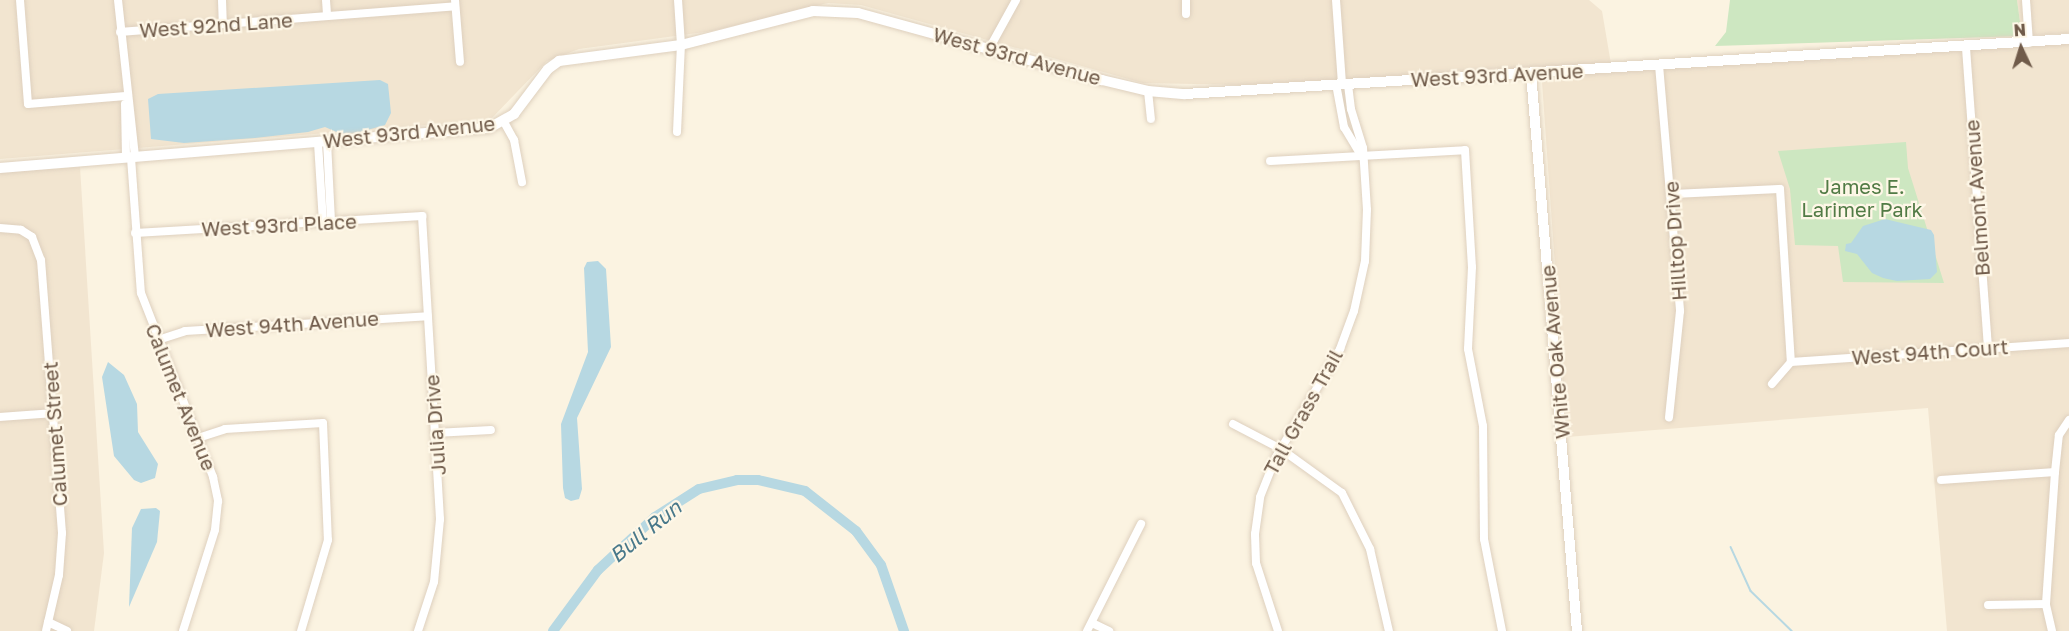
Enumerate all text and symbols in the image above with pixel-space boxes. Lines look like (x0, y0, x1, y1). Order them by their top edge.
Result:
street label: West 92nd Lane (139, 8, 293, 42)
north arrow (1991, 18, 2051, 78)
text: N (2013, 20, 2027, 40)
street label: West 93rd Avenue (930, 22, 1104, 90)
street label: West 93rd Avenue (1410, 58, 1584, 92)
street label: West 93rd Avenue (322, 111, 496, 153)
street label: Belmont Avenue (1960, 119, 1994, 277)
park label: James E. Larimer Park (1801, 175, 1923, 222)
street label: Hilltop Drive (1659, 180, 1691, 302)
street label: West 93rd Place (201, 209, 357, 241)
street label: White Oak Avenue (1535, 264, 1575, 440)
street label: West 94th Avenue (204, 306, 380, 342)
street label: Calumet Avenue (141, 320, 221, 474)
street label: West 94th Court (1851, 335, 2009, 369)
street label: Tall Grass Trail (1259, 345, 1347, 479)
street label: Calumet Street (38, 361, 72, 507)
street label: Julia Drive (420, 374, 450, 476)
water label: Bull Run (604, 494, 686, 568)

